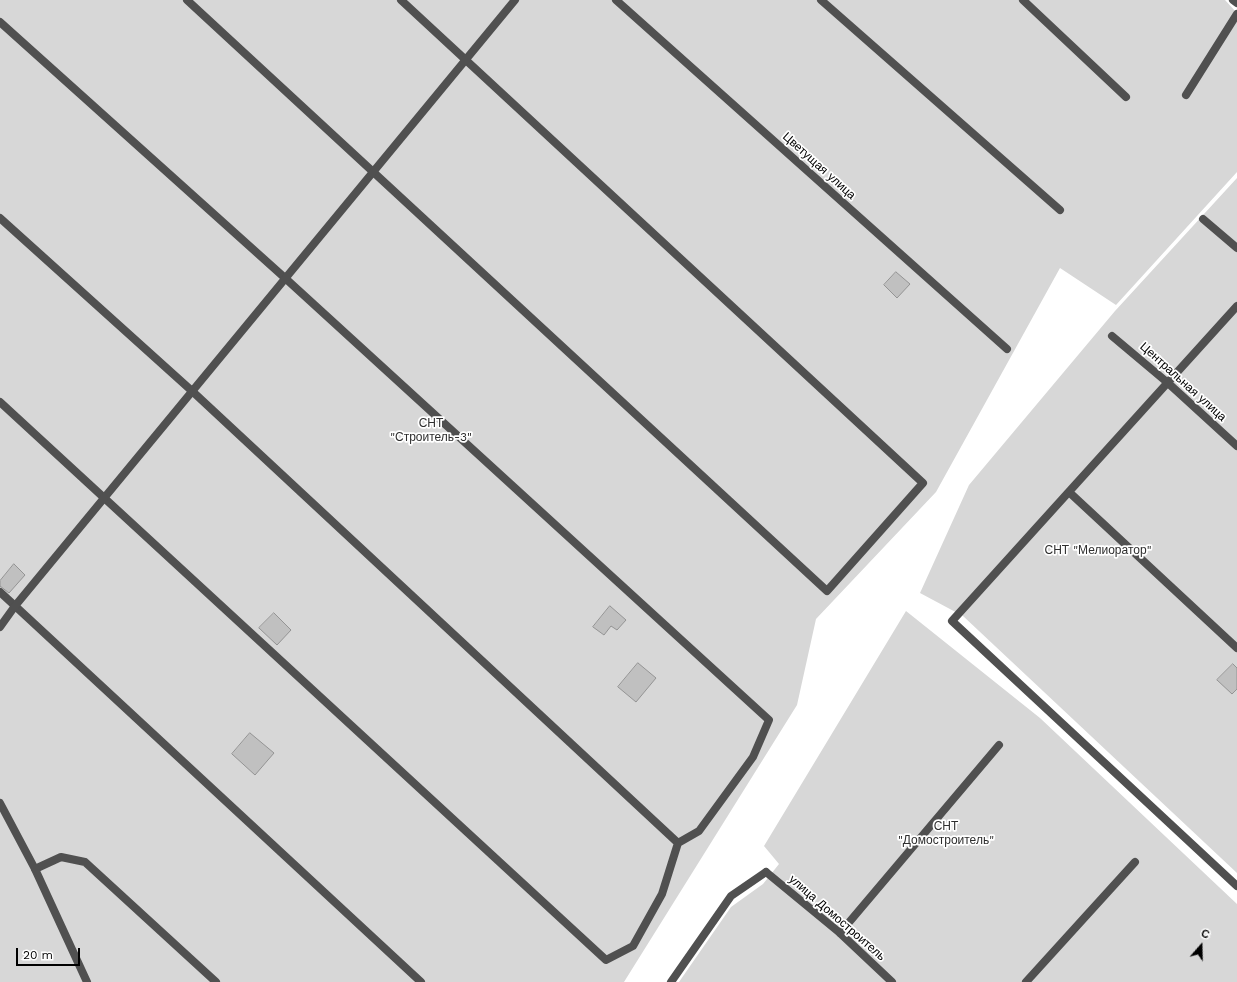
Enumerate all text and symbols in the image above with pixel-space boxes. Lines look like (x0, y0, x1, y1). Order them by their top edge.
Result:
street label: Цветущая улица (780, 129, 858, 203)
street label: Центральная улица (1137, 339, 1229, 425)
park label: СНТ "Строитель-3" (390, 416, 472, 444)
park label: СНТ "Мелиоратор" (1044, 543, 1152, 557)
park label: СНТ "Домостроитель" (898, 819, 994, 847)
street label: улица Домостроитель (786, 872, 888, 964)
north arrow (1181, 926, 1221, 966)
text: С (1199, 927, 1211, 942)
scale bar (18, 940, 82, 966)
text: 20 m (23, 948, 53, 962)

